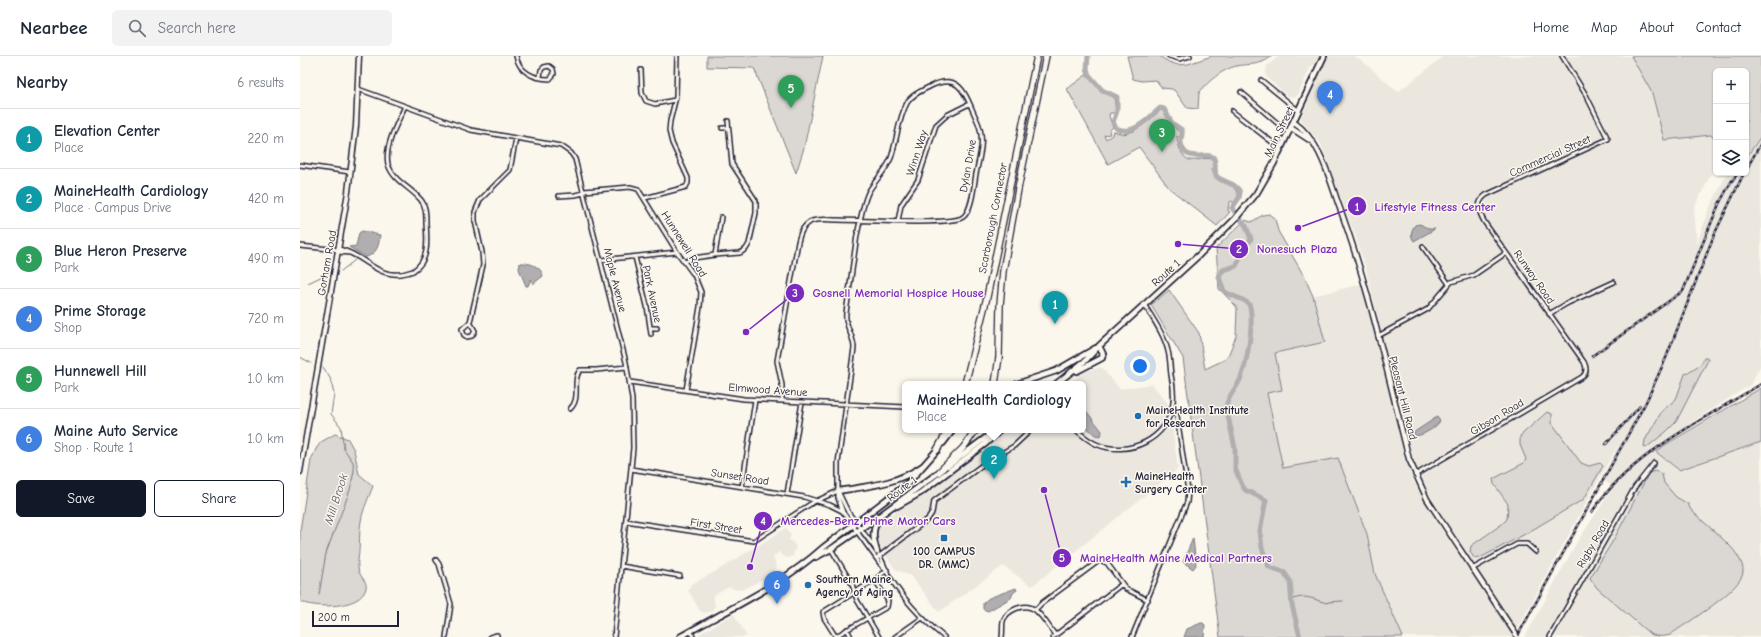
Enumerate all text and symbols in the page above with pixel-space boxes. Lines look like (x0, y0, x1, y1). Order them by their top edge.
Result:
search box (112, 10, 392, 46)
text: Nearbee (20, 17, 88, 39)
icon: search (126, 17, 148, 39)
text: Search here (158, 19, 236, 37)
text: Home (1533, 19, 1569, 36)
text: Map (1591, 19, 1617, 36)
text: About (1639, 19, 1674, 36)
text: Contact (1696, 19, 1741, 36)
map controls (1713, 68, 1749, 176)
button: + (1713, 68, 1749, 104)
text: Nearby (16, 73, 67, 92)
text: 6 results (237, 75, 284, 90)
pin: 5 (778, 75, 804, 108)
pin: 4 (1317, 81, 1343, 114)
street label: Main Street (1261, 104, 1297, 159)
button: − (1713, 104, 1749, 140)
pin: 3 (1149, 119, 1175, 152)
text: Elevation Center (54, 122, 160, 140)
street label: Winn Way (904, 128, 931, 177)
text: 1 (26, 131, 32, 146)
text: 220 m (247, 131, 284, 146)
street label: Commercial Street (1507, 132, 1593, 180)
street label: Dylan Drive (957, 138, 979, 193)
text: Place (54, 140, 84, 155)
button: layers (1713, 140, 1749, 176)
street label: Scarborough Connector (976, 161, 1010, 275)
text: MaineHealth Cardiology (54, 182, 208, 200)
text: 2 (26, 191, 32, 206)
text: 420 m (248, 191, 284, 206)
callout: Lifestyle Fitness Center (1347, 194, 1504, 218)
text: Place · Campus Drive (54, 200, 171, 215)
text: 1 (1355, 200, 1360, 214)
text: Lifestyle Fitness Center (1375, 200, 1496, 214)
street label: Hunnewell Road (659, 209, 710, 280)
street label: Gorham Road (315, 229, 339, 297)
callout: Nonesuch Plaza (1229, 237, 1345, 261)
text: Blue Heron Preserve (54, 242, 187, 260)
text: 2 (1236, 242, 1242, 256)
text: Nonesuch Plaza (1257, 242, 1337, 256)
street label: Maple Avenue (601, 246, 629, 314)
street label: Runway Road (1511, 248, 1557, 307)
text: 3 (26, 251, 32, 266)
text: 490 m (248, 251, 284, 266)
street label: Route 1 (1149, 257, 1183, 289)
text: Park (54, 260, 79, 275)
street label: Park Avenue (640, 264, 665, 324)
callout: Gosnell Memorial Hospice House (785, 281, 992, 305)
text: 3 (792, 286, 798, 300)
text: Gosnell Memorial Hospice House (812, 286, 984, 300)
pin: 1 (1042, 291, 1068, 324)
text: Prime Storage (54, 302, 146, 320)
text: 4 (26, 311, 32, 326)
text: 720 m (248, 311, 284, 326)
text: Shop (54, 320, 82, 335)
street label: Pleasant Hill Road (1386, 355, 1420, 441)
your location (1130, 356, 1150, 376)
text: Hunnewell Hill (54, 362, 147, 380)
text: 5 (26, 371, 32, 386)
text: 1.0 km (248, 371, 284, 386)
text: Park (54, 380, 79, 395)
street label: Elmwood Avenue (728, 381, 808, 399)
popup (902, 381, 1086, 433)
text: MaineHealth Cardiology (917, 391, 1071, 409)
street label: Gibson Road (1468, 396, 1526, 438)
place label: MaineHealth Institute for Research (1145, 404, 1249, 430)
text: Place (917, 409, 947, 424)
marker: MaineHealth Institute for Research (1133, 411, 1143, 421)
text: Maine Auto Service (54, 422, 178, 440)
text: 6 (26, 431, 32, 446)
text: 1.0 km (248, 431, 284, 446)
text: Shop · Route 1 (54, 440, 133, 455)
pin: 2 (981, 446, 1007, 479)
street label: Sunset Road (710, 466, 770, 488)
place label: MaineHealth Surgery Center (1135, 470, 1207, 496)
water label: Mill Brook (321, 472, 351, 527)
street label: Route 1 (884, 474, 920, 504)
marker: MaineHealth Surgery Center (1120, 476, 1132, 488)
button: Save (16, 480, 146, 517)
button: Share (154, 480, 284, 517)
callout: Mercedes-Benz Prime Motor Cars (753, 509, 964, 533)
text: 4 (760, 514, 766, 528)
text: Mercedes-Benz Prime Motor Cars (780, 514, 956, 528)
street label: First Street (689, 516, 744, 537)
street label: Rigby Road (1574, 518, 1612, 570)
marker: 100 CAMPUS DR. (MMC) (939, 533, 949, 543)
place label: 100 CAMPUS DR. (MMC) (913, 545, 975, 571)
callout: MaineHealth Maine Medical Partners (1052, 546, 1279, 570)
text: 5 (1059, 551, 1065, 565)
text: MaineHealth Maine Medical Partners (1080, 551, 1272, 565)
pin: 6 (764, 571, 790, 604)
place label: Southern Maine Agency of Aging (816, 573, 893, 599)
marker: Southern Maine Agency of Aging (803, 580, 813, 590)
scale bar (312, 609, 399, 628)
text: 200 m (318, 611, 350, 624)

